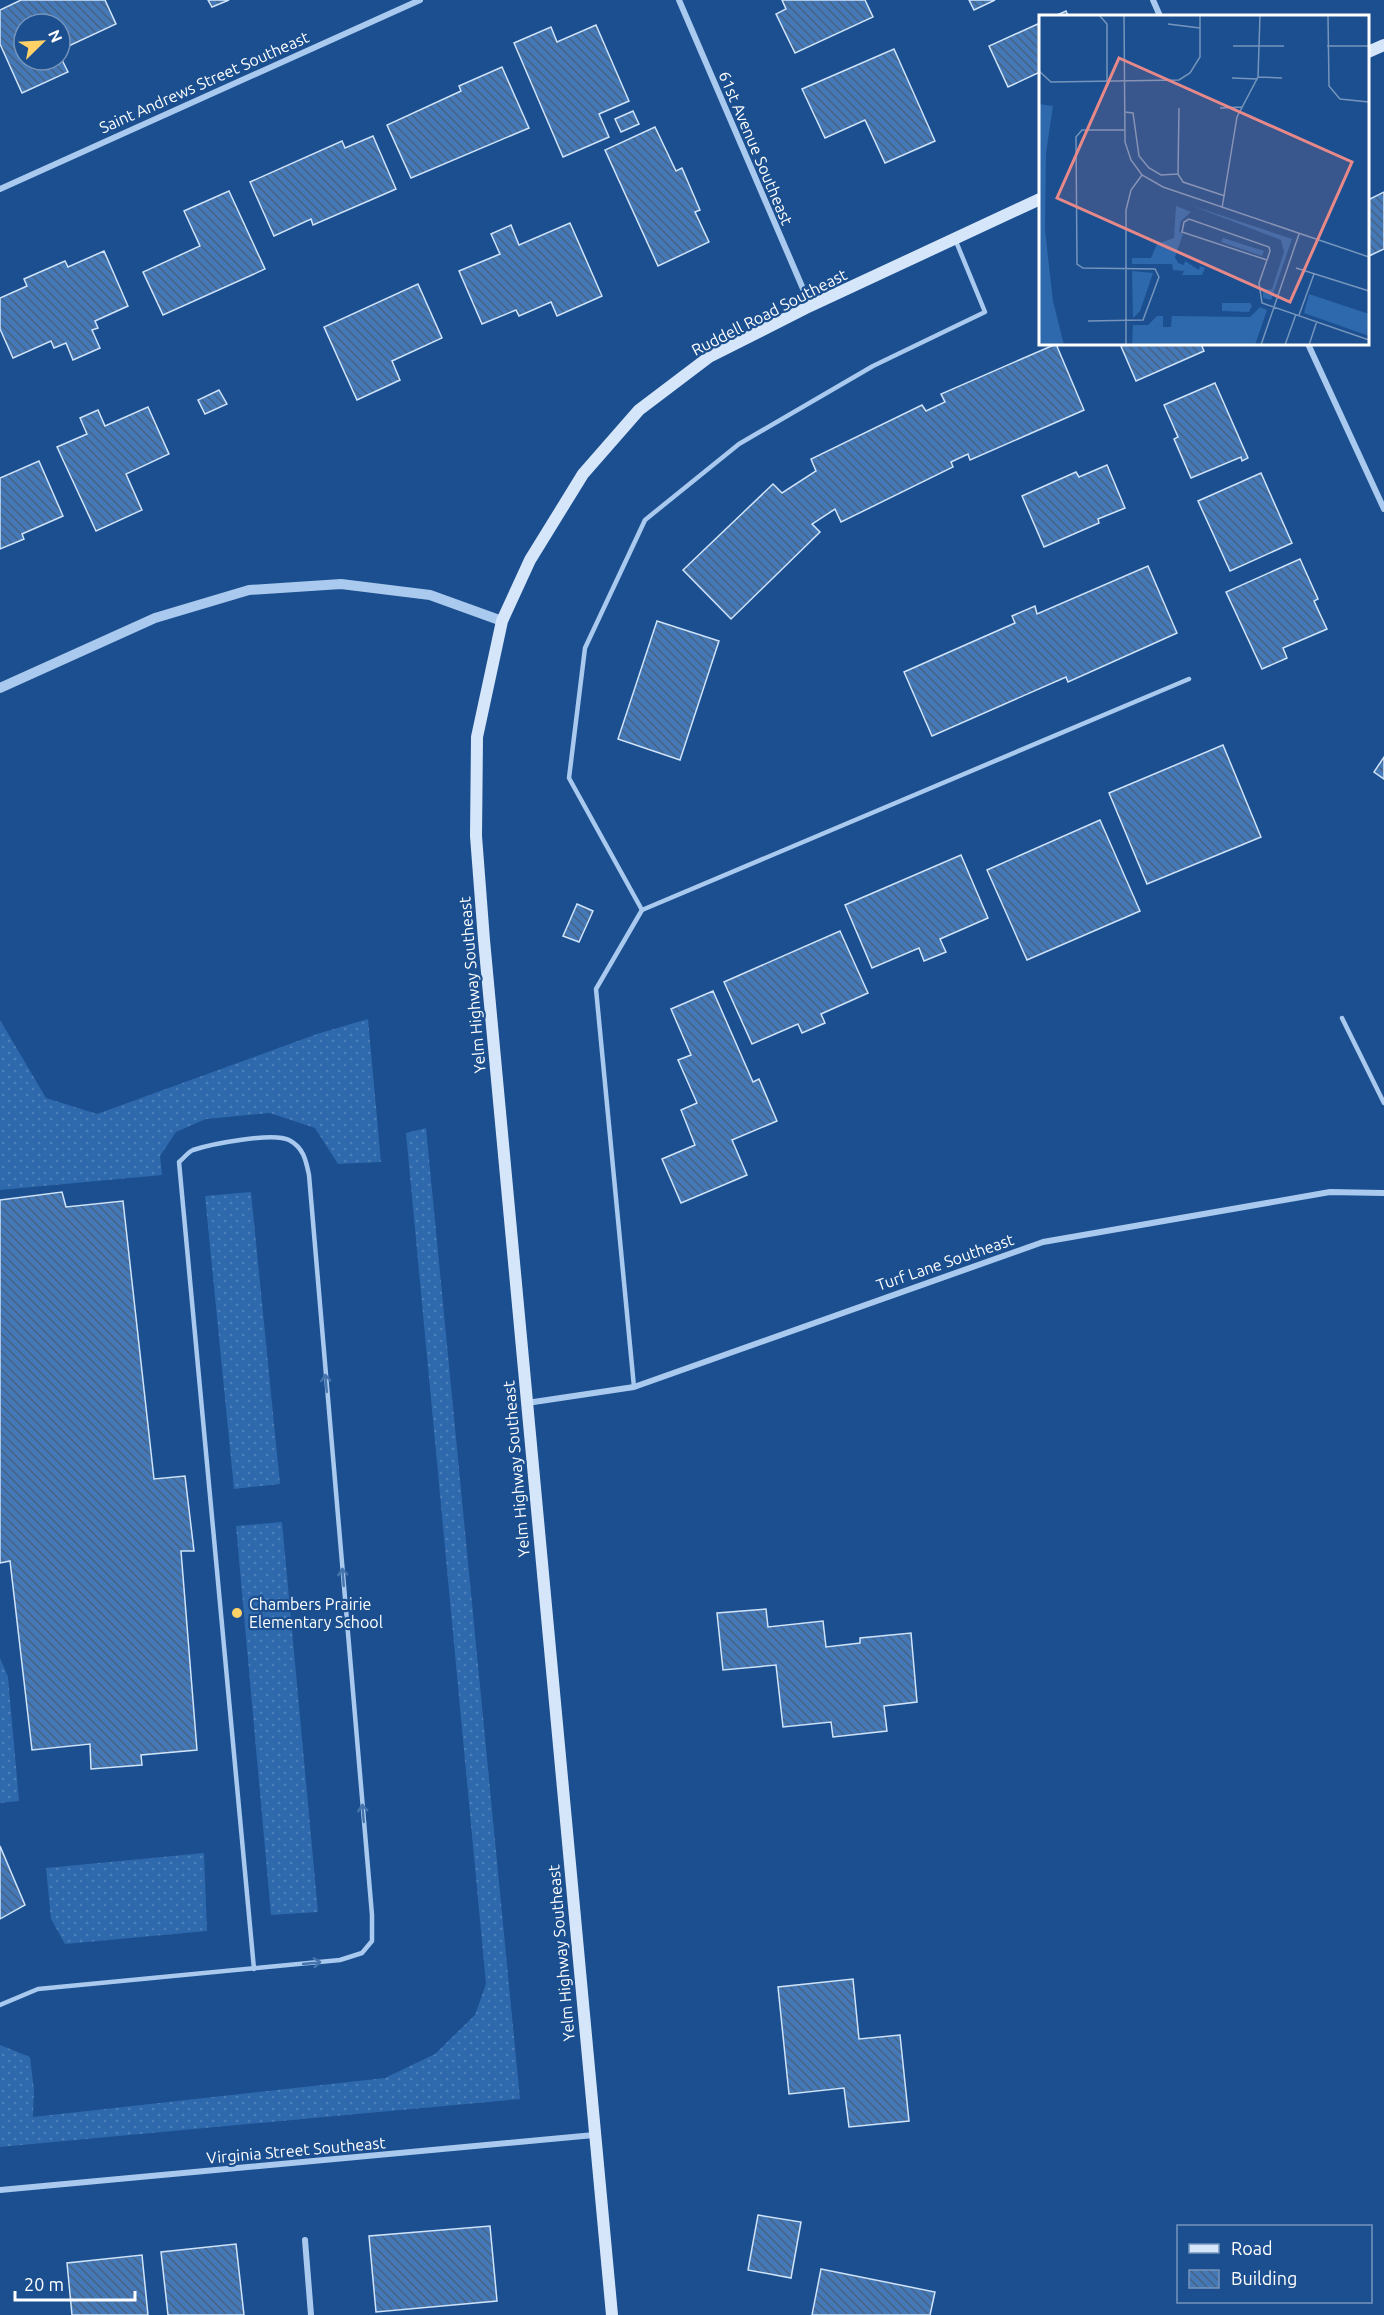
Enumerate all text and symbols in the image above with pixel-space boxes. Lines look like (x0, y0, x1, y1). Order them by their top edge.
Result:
north arrow (12, 12, 72, 72)
inset map (1039, 15, 1369, 345)
text: N (45, 27, 66, 45)
street label: Saint Andrews Street Southeast (96, 27, 312, 136)
street label: 61st Avenue Southeast (715, 68, 797, 228)
street label: Ruddell Road Southeast (688, 265, 850, 359)
street label: Yelm Highway Southeast (455, 895, 489, 1074)
street label: Turf Lane Southeast (874, 1230, 1017, 1294)
one-way arrow (321, 1373, 332, 1393)
street label: Yelm Highway Southeast (499, 1379, 533, 1558)
one-way arrow (337, 1567, 348, 1587)
place label: Chambers Prairie Elementary School (249, 1595, 383, 1631)
marker: Chambers Prairie Elementary School (230, 1606, 244, 1620)
one-way arrow (357, 1804, 368, 1823)
street label: Yelm Highway Southeast (544, 1863, 578, 2042)
one-way arrow (302, 1957, 322, 1968)
street label: Virginia Street Southeast (206, 2133, 387, 2167)
legend (1177, 2225, 1372, 2303)
text: Road (1231, 2238, 1273, 2258)
scale bar (15, 2264, 135, 2302)
text: Building (1231, 2268, 1297, 2288)
text: 20 m (24, 2274, 64, 2294)

